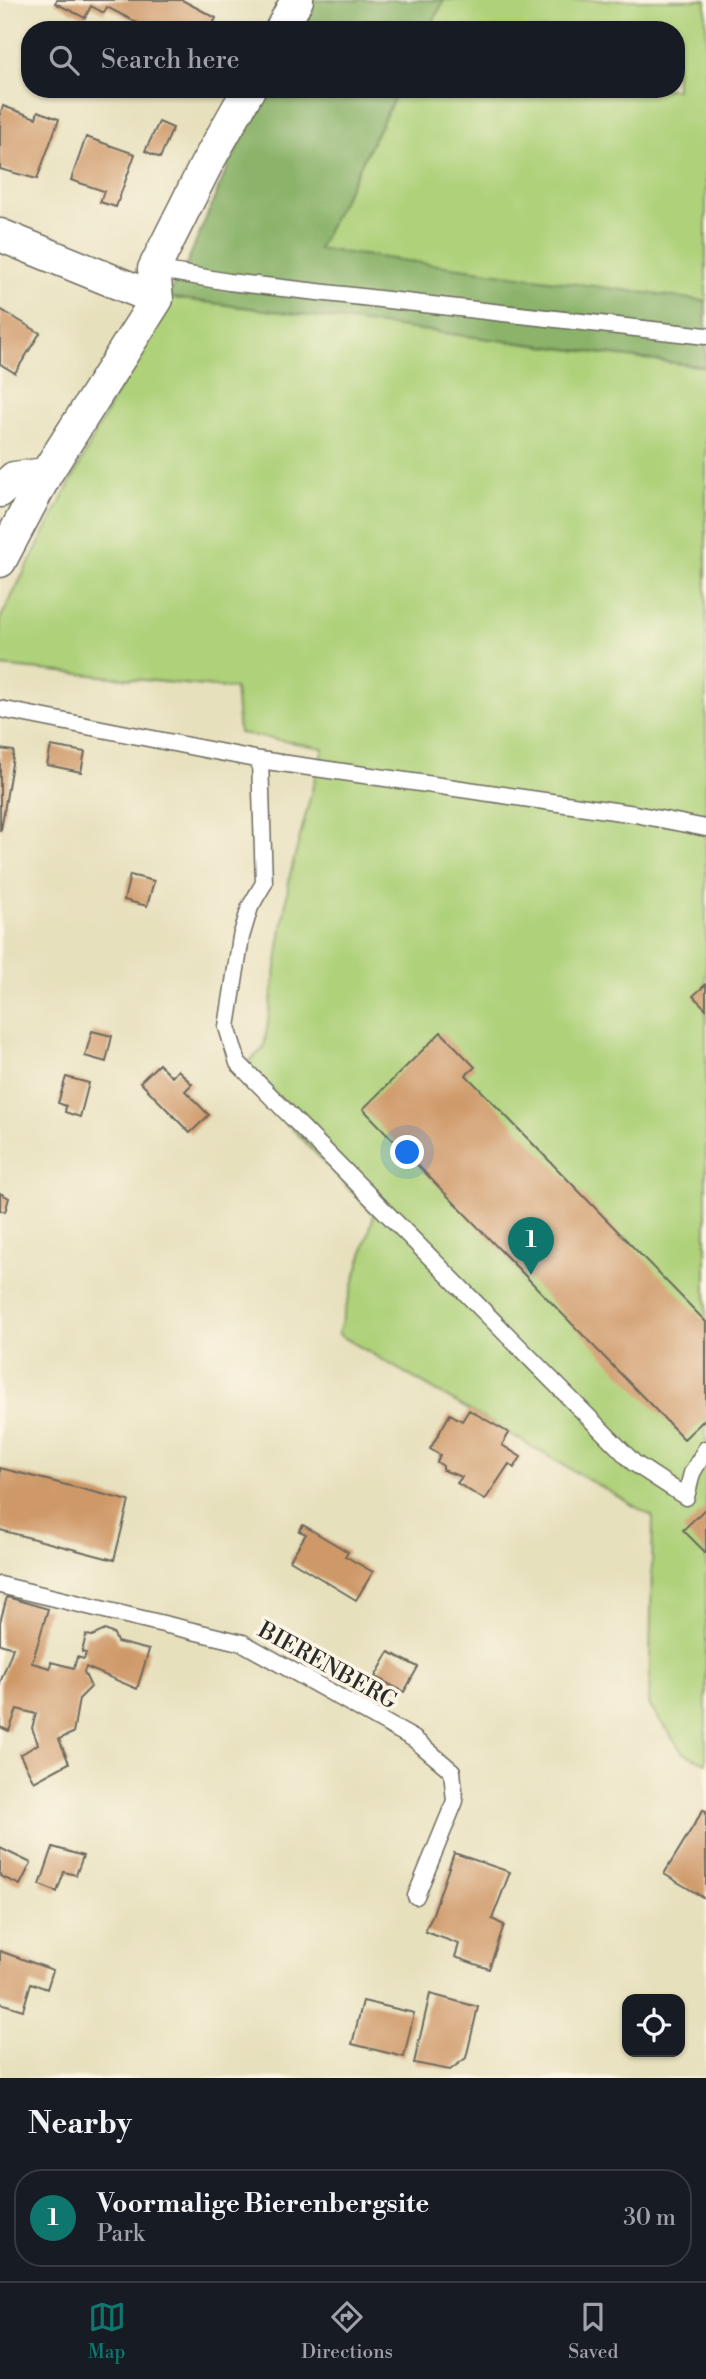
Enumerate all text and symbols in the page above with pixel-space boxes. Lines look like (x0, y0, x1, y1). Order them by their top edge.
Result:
search box (21, 21, 685, 98)
icon: search (45, 41, 83, 79)
text: Search here (101, 44, 240, 76)
your location (390, 1135, 424, 1169)
pin: 1 (508, 1217, 554, 1275)
street label: BIERENBERG (252, 1616, 402, 1716)
map controls (622, 1994, 685, 2057)
button: locate (622, 1994, 685, 2057)
text: Nearby (28, 2105, 132, 2143)
text: Voormalige Bierenbergsite (97, 2188, 429, 2220)
text: 1 (47, 2204, 59, 2232)
text: 30 m (623, 2204, 676, 2232)
text: Park (97, 2220, 145, 2248)
tab: Map (88, 2298, 126, 2364)
tab: Directions (301, 2298, 393, 2364)
tab: Saved (568, 2298, 618, 2364)

